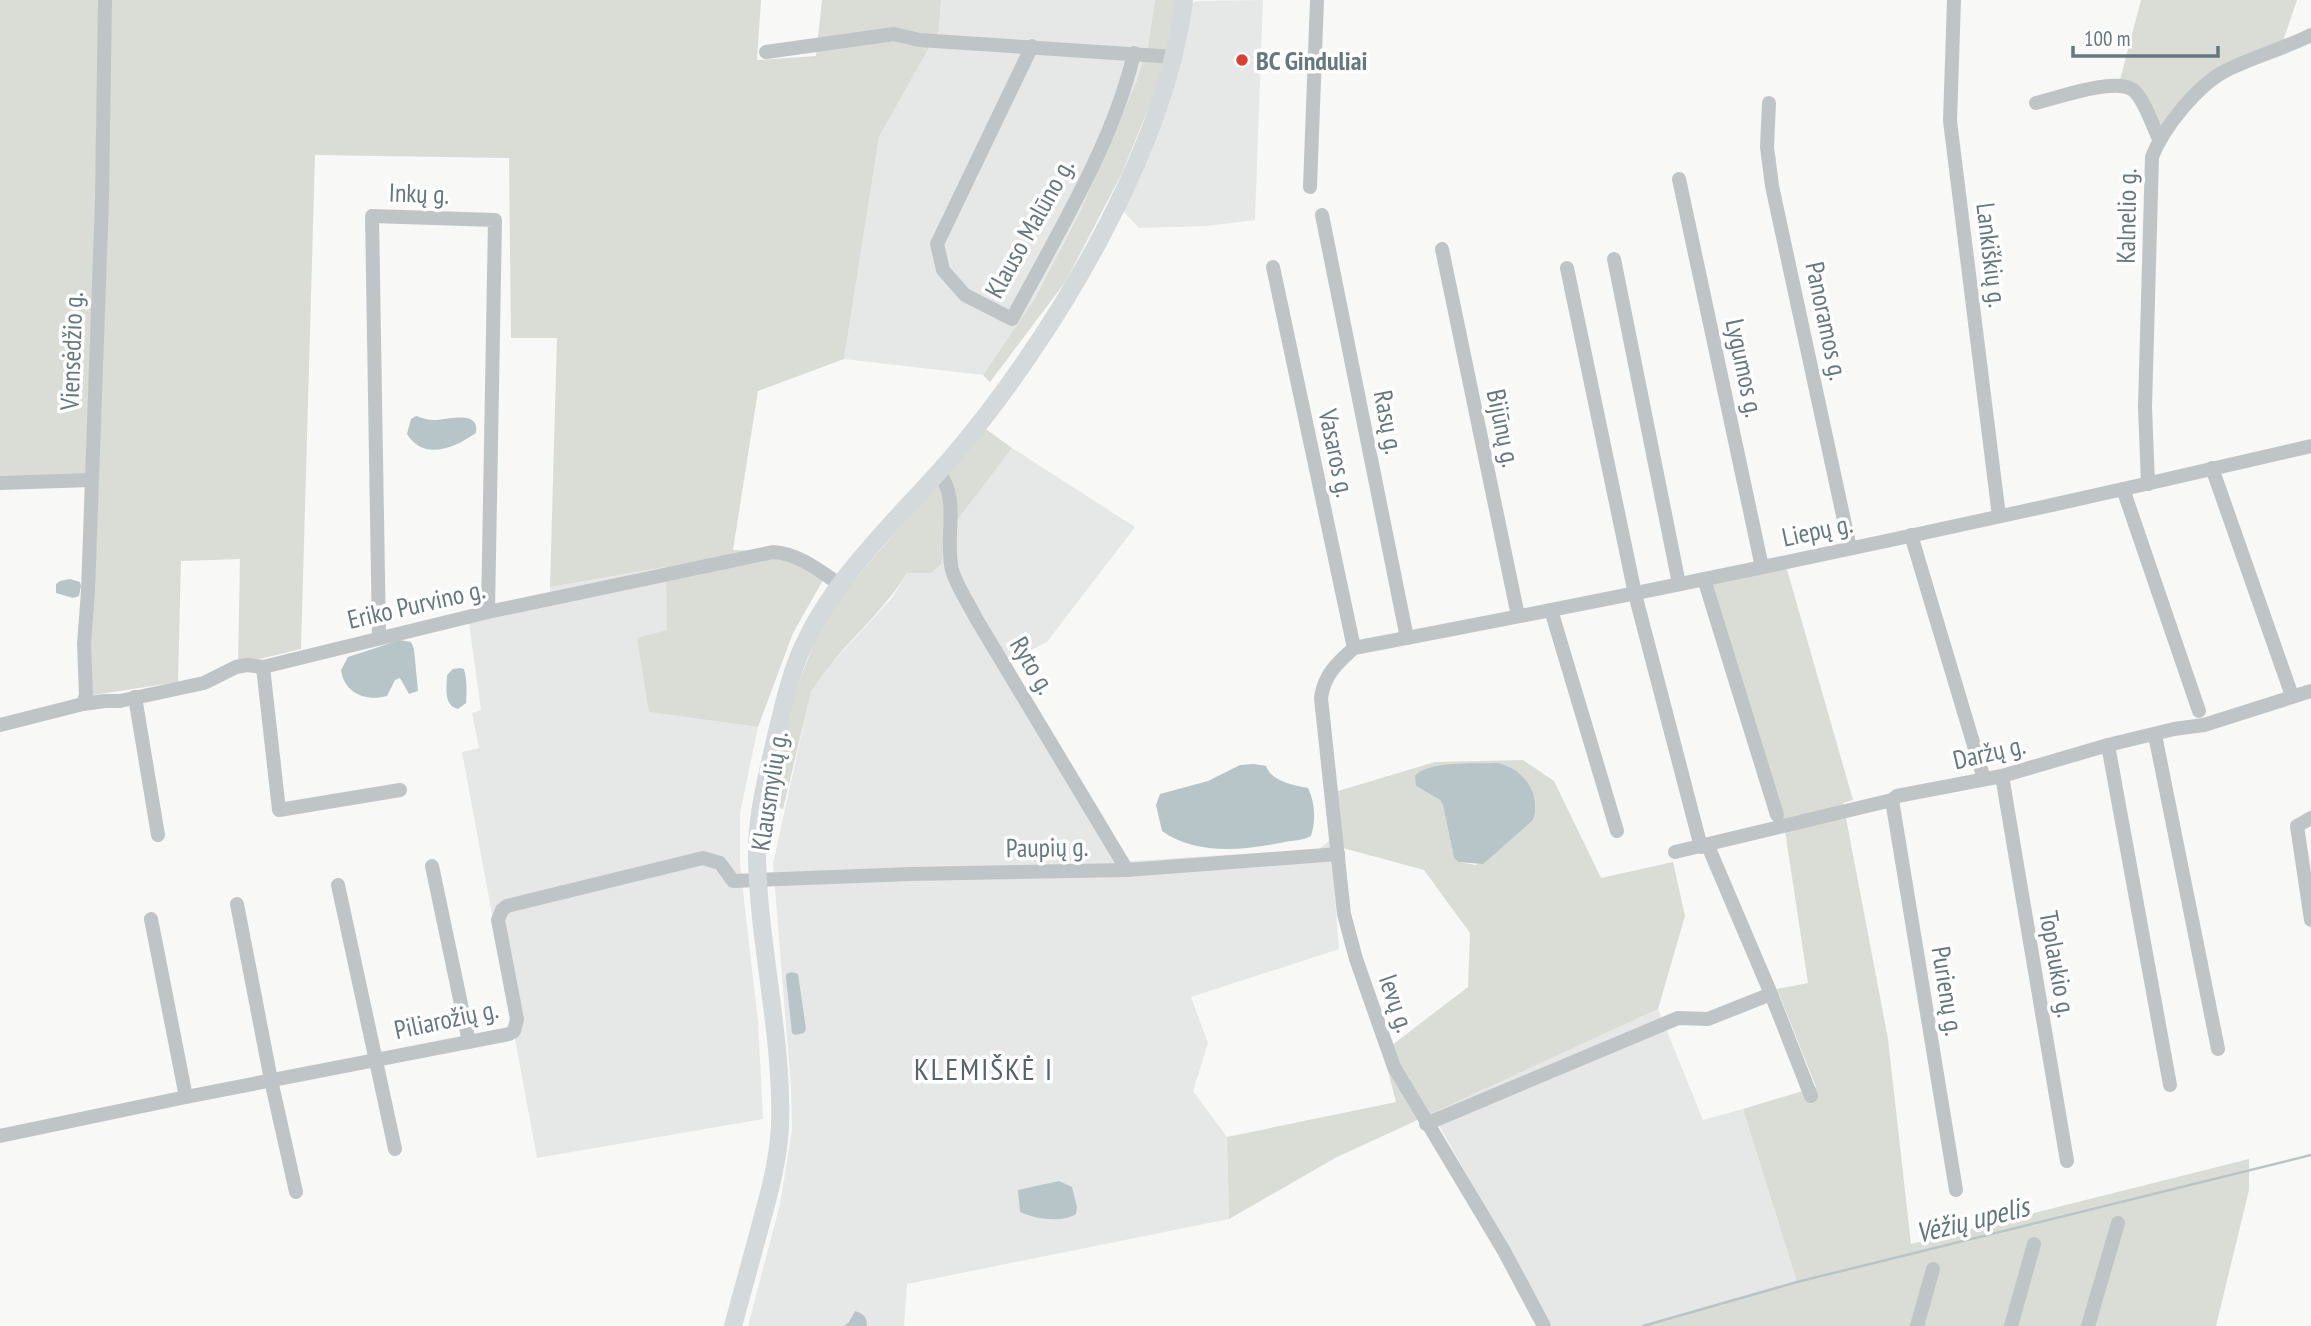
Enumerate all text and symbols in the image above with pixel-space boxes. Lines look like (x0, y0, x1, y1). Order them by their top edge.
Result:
scale bar (2073, 14, 2218, 58)
text: 100 m (2084, 25, 2130, 52)
place label: BC Ginduliai (1256, 44, 1367, 77)
marker: BC Ginduliai (1234, 52, 1250, 68)
street label: Klauso Malūno g. (977, 152, 1081, 304)
street label: Kalnelio g. (2109, 168, 2143, 264)
street label: Inkų g. (388, 175, 450, 211)
street label: Lankiškių g. (1969, 201, 2015, 309)
street label: Panoramos g. (1798, 259, 1856, 383)
street label: Viensėdžio g. (52, 291, 90, 412)
street label: Lygumos g. (1719, 316, 1771, 420)
street label: Bijūnų g. (1480, 386, 1528, 470)
street label: Rasų g. (1367, 387, 1411, 457)
street label: Vasaros g. (1311, 405, 1362, 500)
street label: Liepų g. (1779, 506, 1855, 554)
street label: Eriko Purvino g. (344, 572, 488, 636)
street label: Ryto g. (1003, 630, 1063, 700)
street label: Daržų g. (1950, 728, 2028, 776)
street label: Klausmylių g. (743, 729, 795, 853)
street label: Paupių g. (1006, 830, 1088, 864)
street label: Toplaukio g. (2032, 908, 2084, 1020)
street label: Purienų g. (1925, 944, 1971, 1038)
street label: Ievų g. (1372, 970, 1422, 1036)
street label: Piliarožių g. (391, 992, 501, 1046)
district label: KLEMIŠKĖ I (914, 1049, 1054, 1088)
water label: Vėžių upelis (1912, 1187, 2035, 1251)

